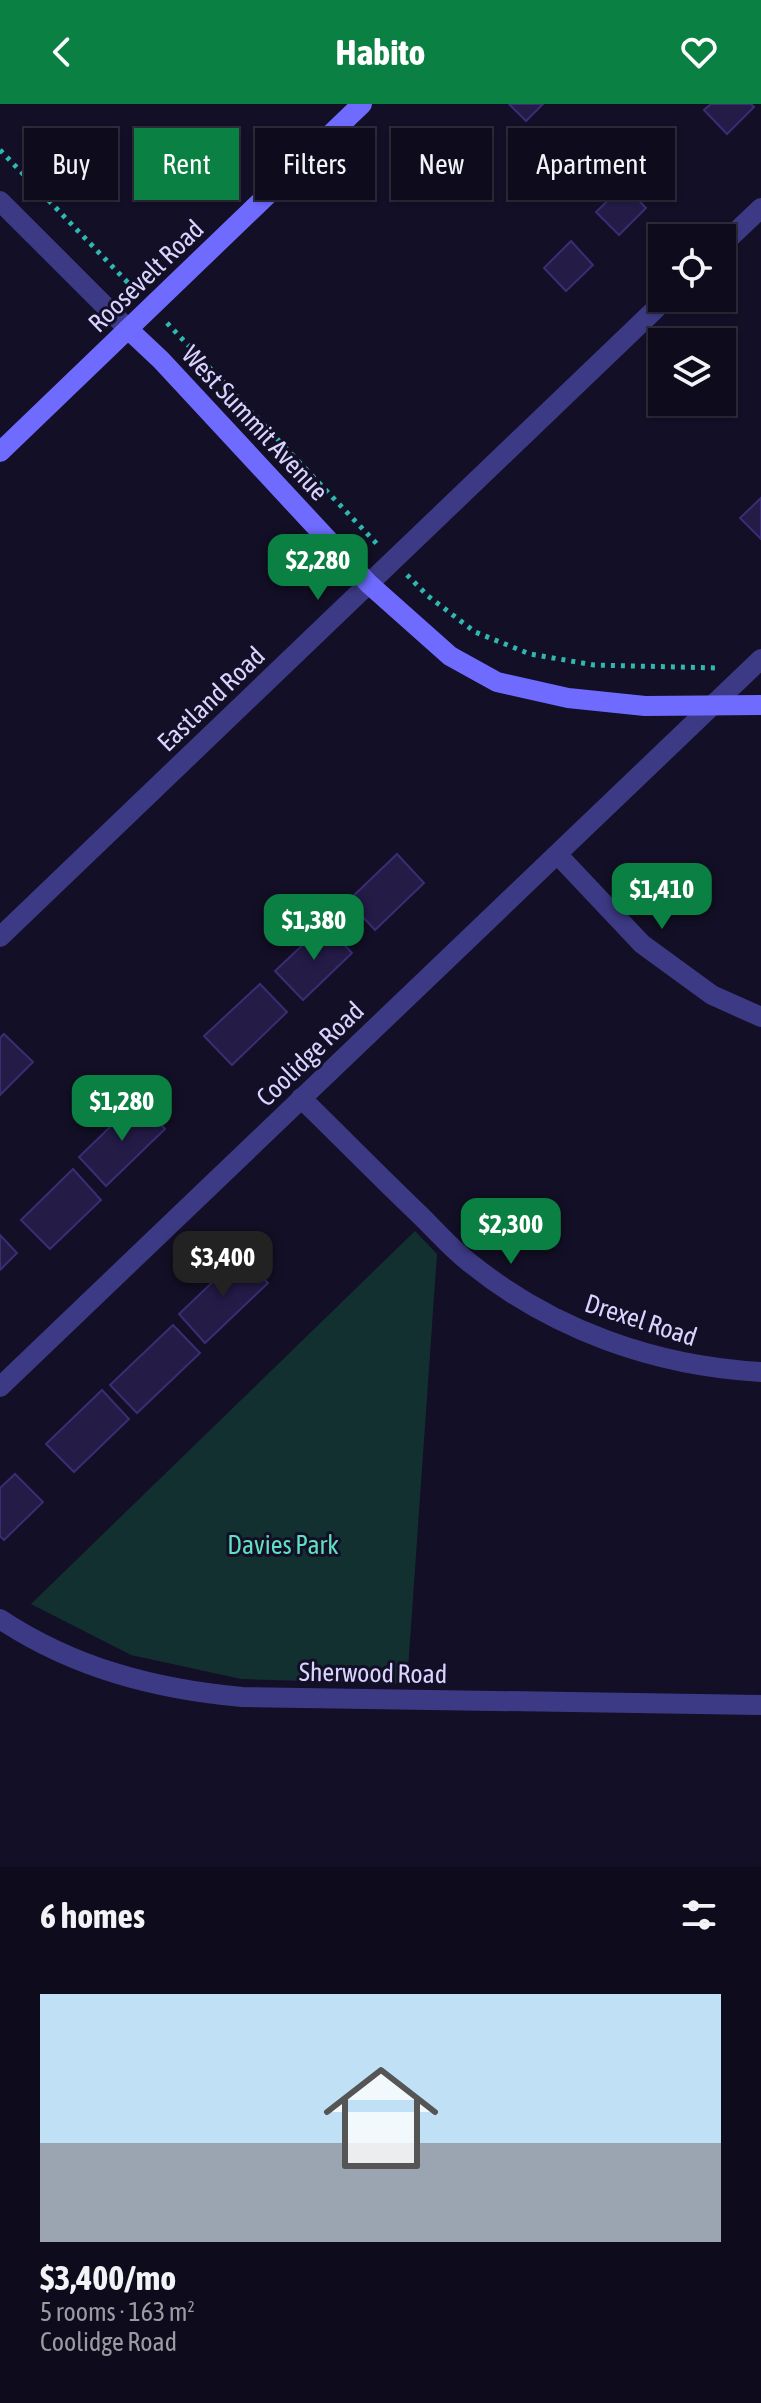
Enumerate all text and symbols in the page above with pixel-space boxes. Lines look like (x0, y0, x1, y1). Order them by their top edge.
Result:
icon: back (40, 30, 84, 74)
icon: heart (677, 30, 721, 74)
text: Habito (336, 31, 425, 73)
chip: Buy (24, 128, 118, 200)
chip: Rent (134, 128, 239, 200)
chip: Filters (255, 128, 375, 200)
chip: New (391, 128, 492, 200)
chip: Apartment (508, 128, 675, 200)
street label: Roosevelt Road (82, 214, 210, 338)
map controls (648, 224, 736, 416)
button: locate (648, 224, 736, 312)
button: layers (648, 328, 736, 416)
street label: West Summit Avenue (176, 340, 334, 506)
pin: $2,280 (253, 534, 383, 602)
text: $2,280 (286, 545, 350, 575)
street label: Eastland Road (151, 641, 271, 757)
pin: $1,410 (597, 863, 727, 931)
text: $1,410 (630, 874, 694, 904)
pin: $1,380 (249, 894, 379, 962)
text: $1,380 (282, 905, 346, 935)
street label: Coolidge Road (250, 996, 370, 1112)
pin: $1,280 (57, 1075, 187, 1143)
text: $1,280 (90, 1086, 154, 1116)
pin: $2,300 (446, 1198, 576, 1266)
text: $2,300 (479, 1209, 543, 1239)
pin: $3,400 (158, 1231, 288, 1299)
text: $3,400 (191, 1242, 255, 1272)
street label: Drexel Road (581, 1288, 701, 1352)
park label: Davies Park (227, 1530, 339, 1560)
street label: Sherwood Road (299, 1657, 447, 1689)
icon: filters (677, 1893, 721, 1937)
text: 6 homes (40, 1896, 145, 1935)
icon: home (309, 2046, 453, 2190)
text: $3,400/mo (40, 2258, 176, 2297)
text: 5 rooms · 163 m² (40, 2297, 195, 2327)
text: Coolidge Road (40, 2327, 177, 2357)

